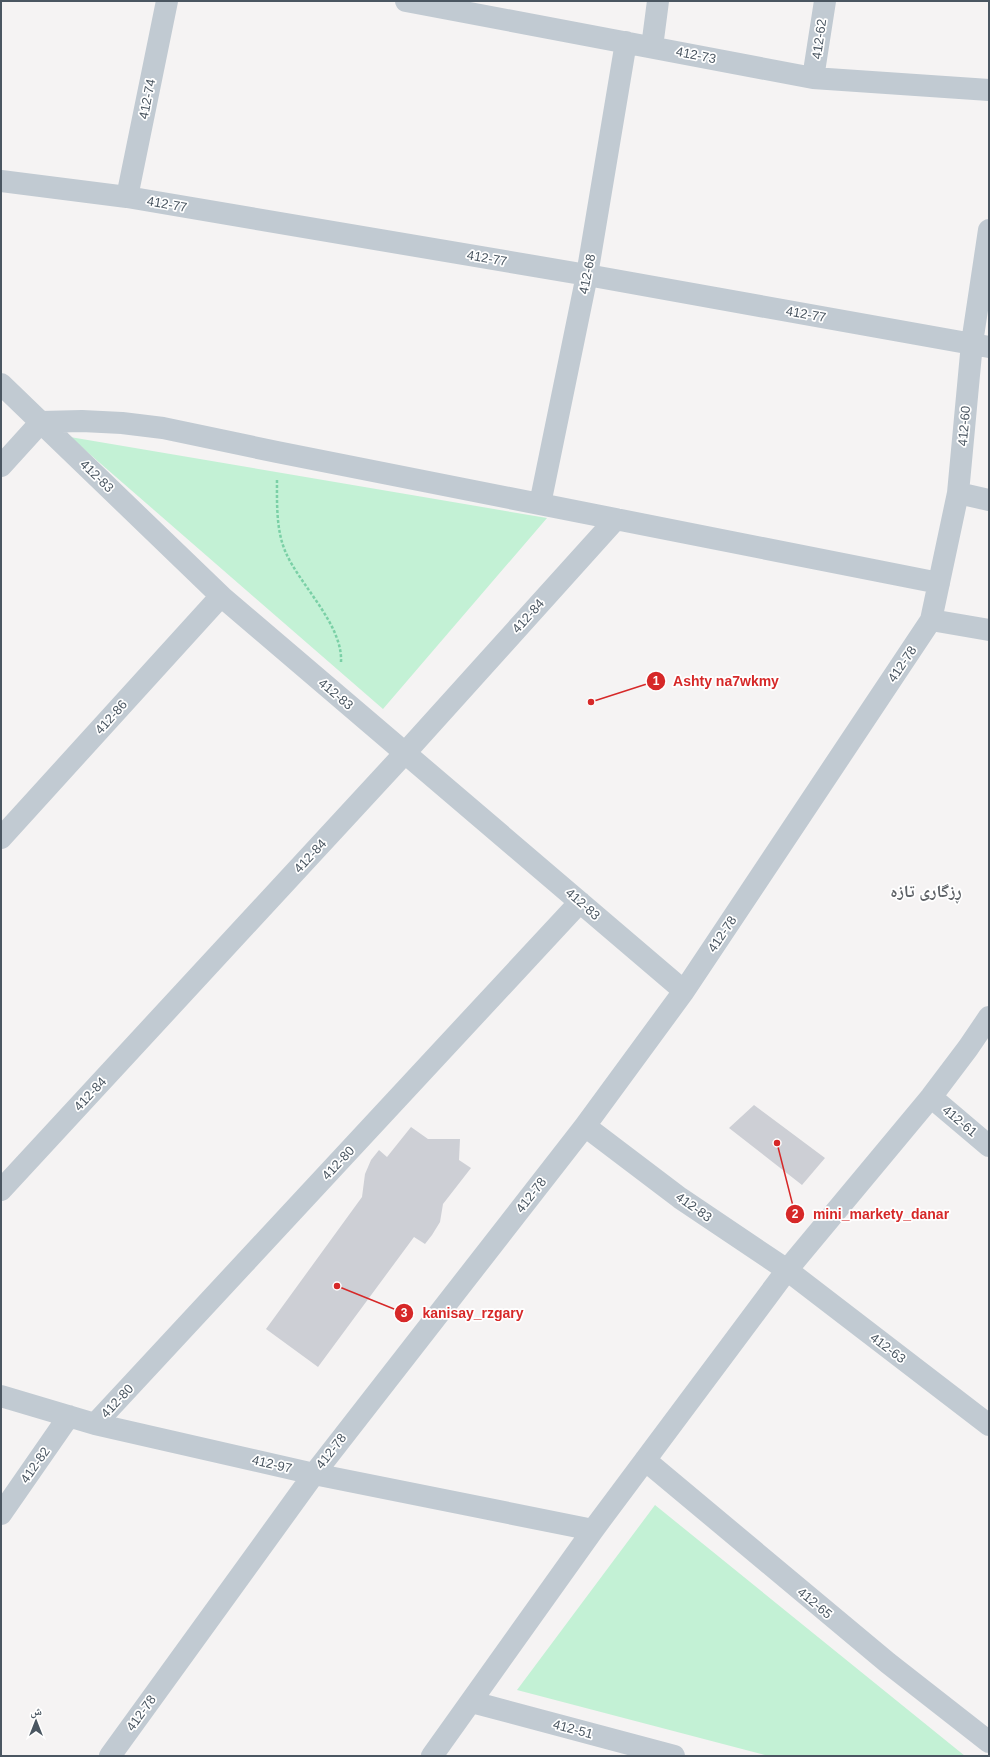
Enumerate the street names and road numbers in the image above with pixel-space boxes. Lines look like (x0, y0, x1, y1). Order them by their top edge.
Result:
street label: 412-62 (809, 18, 829, 60)
street label: 412-73 (675, 44, 717, 66)
street label: 412-74 (136, 78, 158, 120)
street label: 412-77 (146, 193, 188, 215)
street label: 412-77 (466, 247, 508, 269)
street label: 412-68 (576, 253, 598, 295)
street label: 412-77 (785, 303, 827, 325)
street label: 412-60 (955, 405, 973, 447)
street label: 412-83 (77, 457, 117, 495)
street label: 412-84 (509, 596, 547, 636)
street label: 412-78 (884, 643, 920, 685)
street label: 412-83 (316, 675, 356, 713)
street label: 412-86 (92, 697, 130, 737)
street label: 412-84 (291, 836, 329, 876)
street label: 412-83 (563, 885, 603, 923)
street label: 412-78 (704, 913, 740, 955)
street label: 412-84 (71, 1074, 109, 1114)
street label: 412-61 (940, 1102, 980, 1140)
street label: 412-80 (319, 1143, 357, 1183)
street label: 412-78 (513, 1174, 549, 1216)
street label: 412-83 (673, 1189, 715, 1225)
street label: 412-63 (867, 1330, 909, 1366)
street label: 412-80 (98, 1381, 136, 1421)
street label: 412-78 (313, 1430, 349, 1472)
street label: 412-82 (17, 1444, 53, 1486)
street label: 412-97 (251, 1452, 293, 1476)
street label: 412-65 (795, 1584, 835, 1622)
street label: 412-78 (123, 1692, 159, 1734)
street label: 412-51 (552, 1717, 594, 1741)

